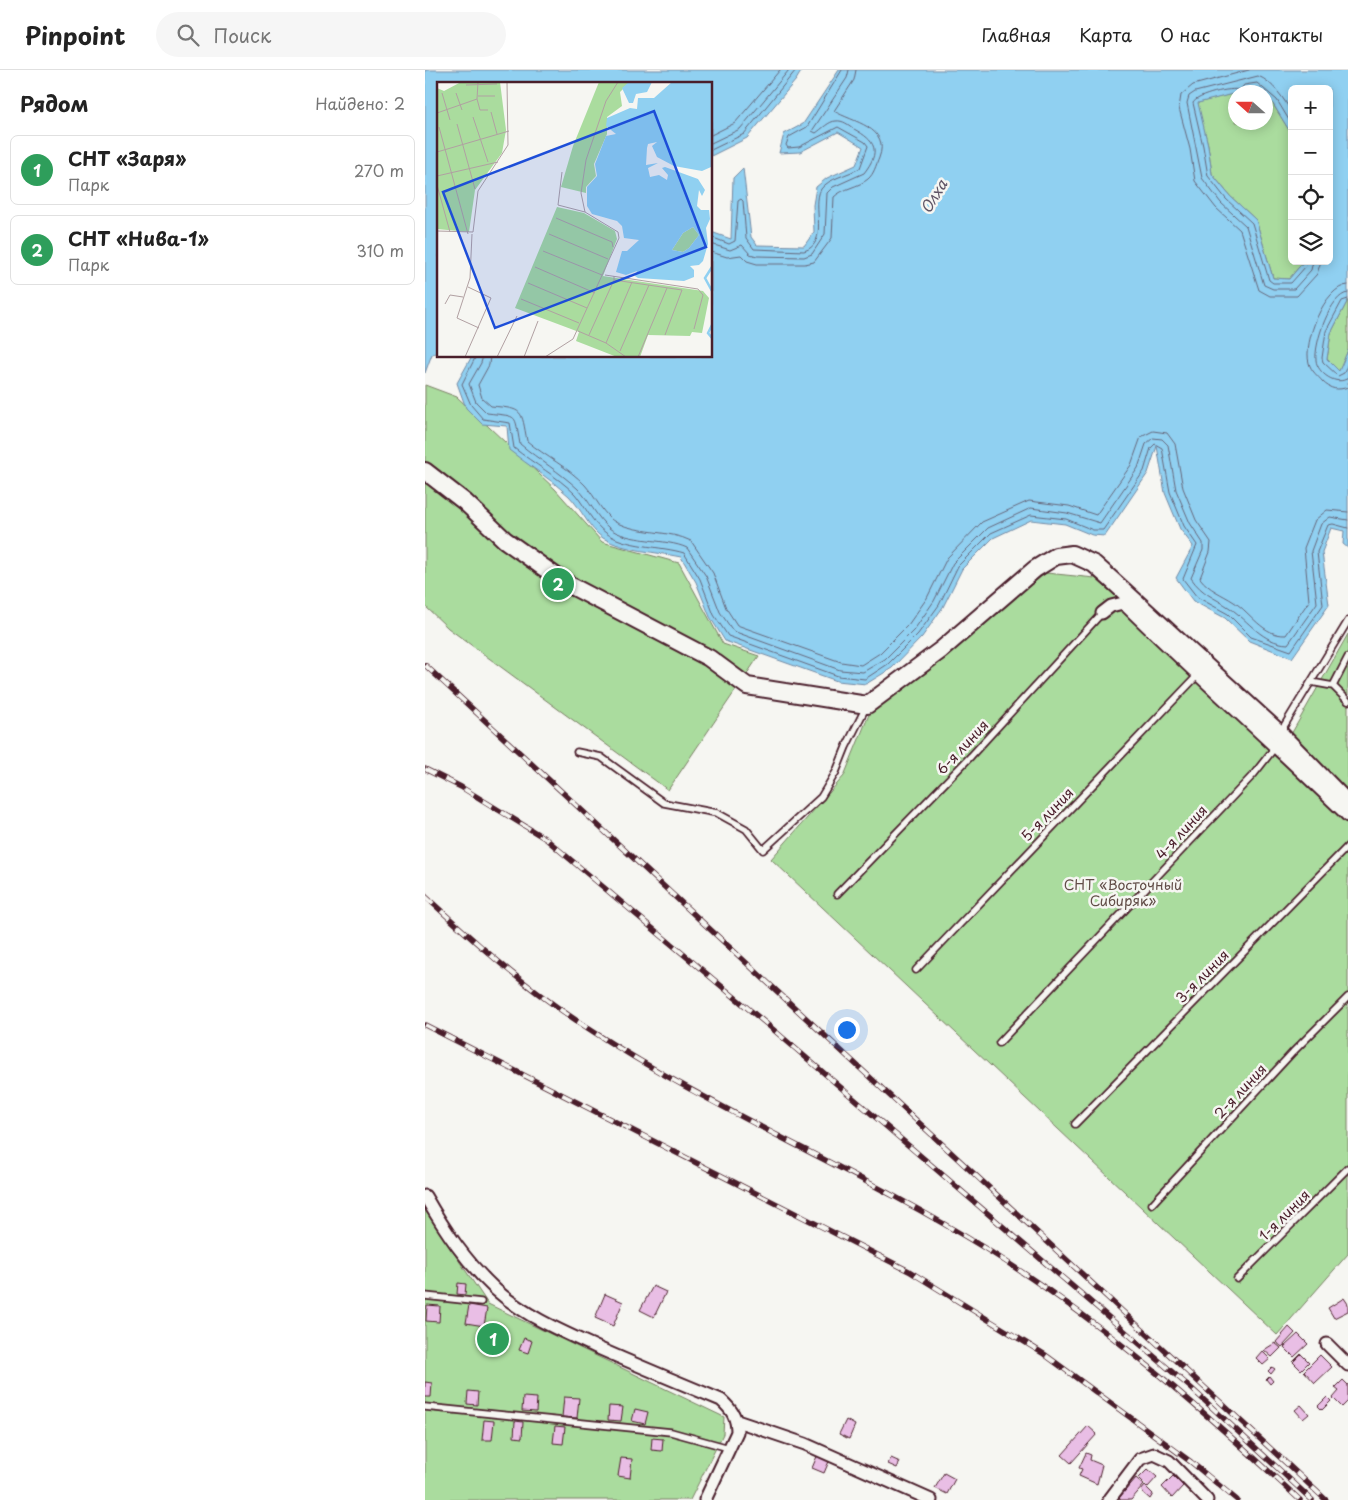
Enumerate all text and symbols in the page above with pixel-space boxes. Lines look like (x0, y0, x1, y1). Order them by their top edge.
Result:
search box (156, 12, 506, 57)
text: Pinpoint (25, 17, 126, 53)
icon: search (174, 21, 202, 49)
text: Поиск (214, 21, 271, 49)
text: Главная (982, 21, 1051, 48)
text: Карта (1079, 21, 1132, 48)
text: О нас (1160, 21, 1210, 48)
text: Контакты (1238, 21, 1323, 48)
inset map (437, 82, 713, 358)
north arrow (1228, 85, 1273, 130)
map controls (1288, 85, 1333, 265)
button: + (1288, 85, 1333, 130)
text: Рядом (20, 87, 88, 119)
text: Найдено: 2 (315, 91, 405, 115)
button: − (1288, 130, 1333, 175)
text: СНТ «Заря» (68, 144, 186, 172)
text: 1 (33, 158, 41, 182)
text: 270 m (354, 158, 404, 182)
text: Парк (68, 172, 109, 196)
water label: Олха (914, 174, 953, 217)
button: locate (1288, 175, 1333, 220)
button: layers (1288, 220, 1333, 265)
text: СНТ «Нива-1» (68, 224, 209, 252)
text: 2 (31, 238, 43, 262)
text: 310 m (356, 238, 404, 262)
text: Парк (68, 252, 109, 276)
pin: 2 (542, 565, 574, 603)
street label: 6-я линия (931, 715, 993, 779)
street label: 5-я линия (1016, 782, 1078, 846)
street label: 4-я линия (1150, 800, 1212, 864)
park label: СНТ «Восточный Сибиряк» (1064, 874, 1182, 911)
street label: 3-я линия (1171, 945, 1233, 1007)
your location (834, 1017, 860, 1043)
street label: 2-я линия (1209, 1059, 1271, 1123)
street label: 1-я линия (1254, 1185, 1314, 1245)
pin: 1 (477, 1320, 509, 1358)

